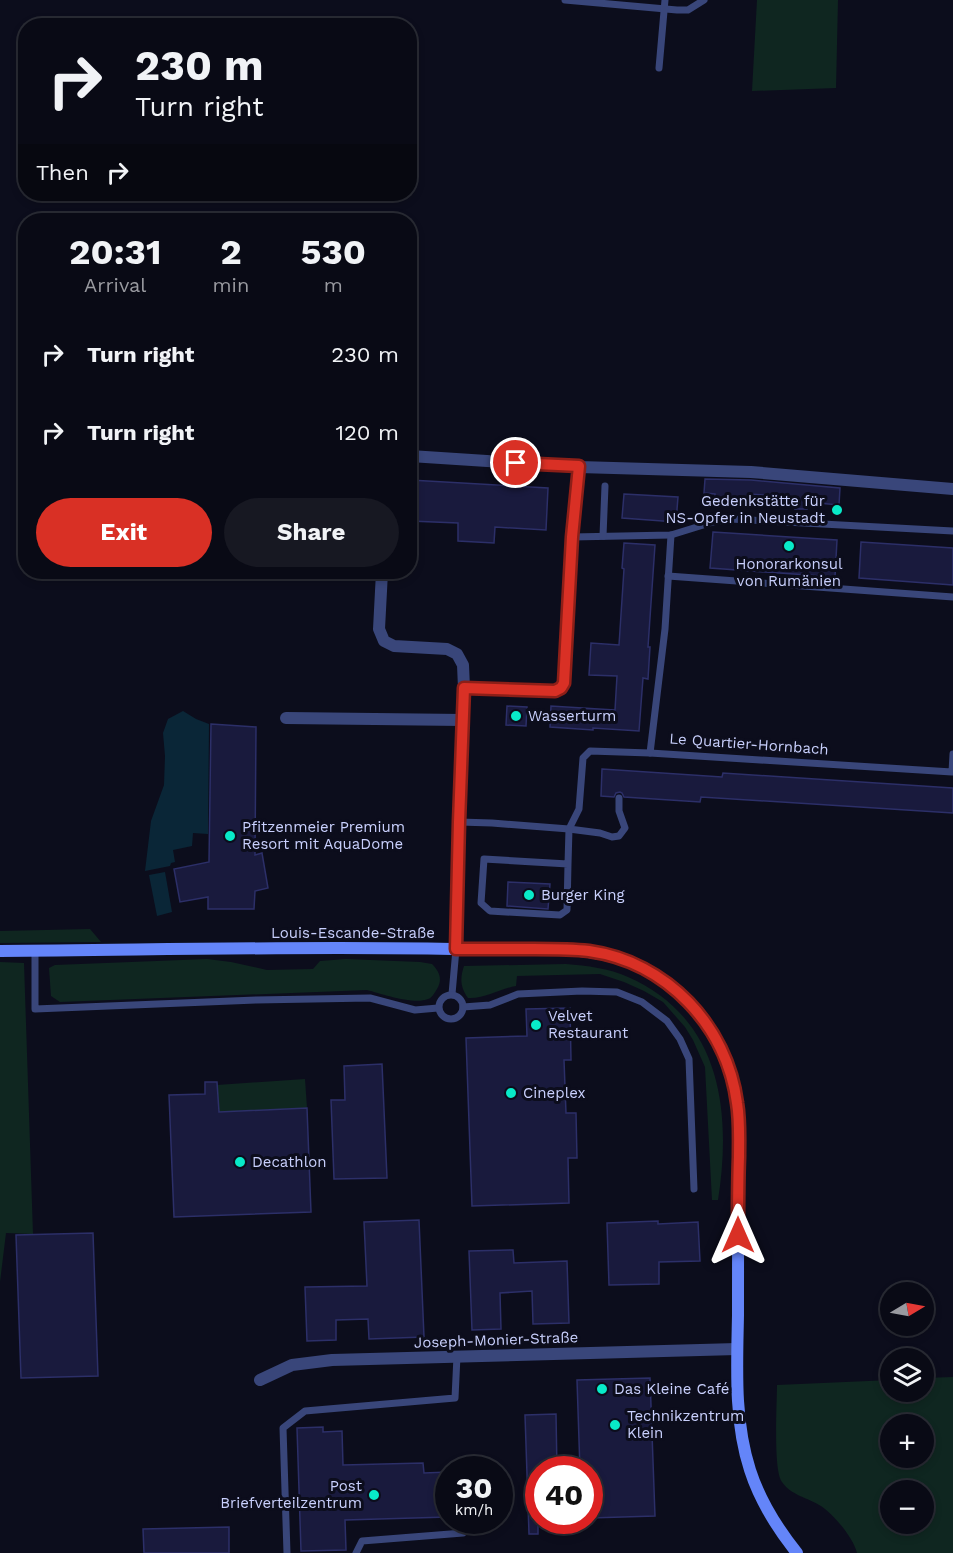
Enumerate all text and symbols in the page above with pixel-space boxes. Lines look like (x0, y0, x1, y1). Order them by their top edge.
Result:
text: 230 m (135, 41, 264, 90)
icon: right (36, 42, 114, 120)
text: Turn right (135, 91, 264, 123)
icon: right (101, 156, 134, 189)
text: Then (36, 160, 89, 185)
text: 20:31 (69, 231, 161, 273)
text: 2 (220, 231, 242, 273)
text: 530 (300, 231, 366, 273)
text: Arrival (84, 273, 146, 297)
text: min (213, 273, 249, 297)
text: m (324, 273, 343, 297)
icon: right (36, 338, 69, 371)
text: Turn right (87, 342, 194, 367)
text: 230 m (331, 342, 399, 367)
icon: right (36, 416, 69, 449)
text: Turn right (87, 420, 194, 445)
text: 120 m (335, 420, 399, 445)
pin (490, 437, 541, 488)
icon: arrive (499, 446, 532, 479)
place label: Gedenkstätte für NS-Opfer in Neustadt (666, 492, 826, 527)
button: Exit (36, 498, 212, 567)
button: Share (224, 498, 399, 567)
marker: Gedenkstätte für NS-Opfer in Neustadt (830, 503, 844, 517)
marker: Honorarkonsul von Rumänien (782, 539, 796, 553)
place label: Honorarkonsul von Rumänien (736, 555, 843, 590)
place label: Wasserturm (528, 707, 616, 725)
marker: Wasserturm (509, 709, 523, 723)
street label: Le Quartier-Hornbach (669, 729, 829, 759)
place label: Pfitzenmeier Premium Resort mit AquaDome (242, 818, 405, 853)
marker: Pfitzenmeier Premium Resort mit AquaDome (223, 829, 237, 843)
place label: Burger King (541, 886, 624, 904)
marker: Burger King (522, 888, 536, 902)
street label: Louis-Escande-Straße (271, 924, 435, 942)
place label: Velvet Restaurant (548, 1007, 629, 1042)
marker: Velvet Restaurant (529, 1018, 543, 1032)
place label: Cineplex (523, 1084, 586, 1102)
marker: Cineplex (504, 1086, 518, 1100)
place label: Decathlon (252, 1153, 327, 1171)
marker: Decathlon (233, 1155, 247, 1169)
position arrow (706, 1203, 770, 1267)
north arrow (880, 1282, 934, 1336)
map controls (880, 1282, 934, 1534)
street label: Joseph-Monier-Straße (414, 1328, 578, 1352)
button: layers (880, 1348, 934, 1402)
place label: Das Kleine Café (614, 1380, 730, 1398)
marker: Das Kleine Café (595, 1382, 609, 1396)
place label: Technikzentrum Klein (627, 1407, 744, 1442)
button: + (880, 1414, 934, 1468)
marker: Technikzentrum Klein (608, 1418, 622, 1432)
speed limit sign: 40 (525, 1456, 603, 1534)
text: 30 (455, 1470, 493, 1505)
place label: Post Briefverteilzentrum (220, 1477, 363, 1512)
button: − (880, 1480, 934, 1534)
marker: Post Briefverteilzentrum (367, 1488, 381, 1502)
text: km/h (455, 1501, 493, 1519)

